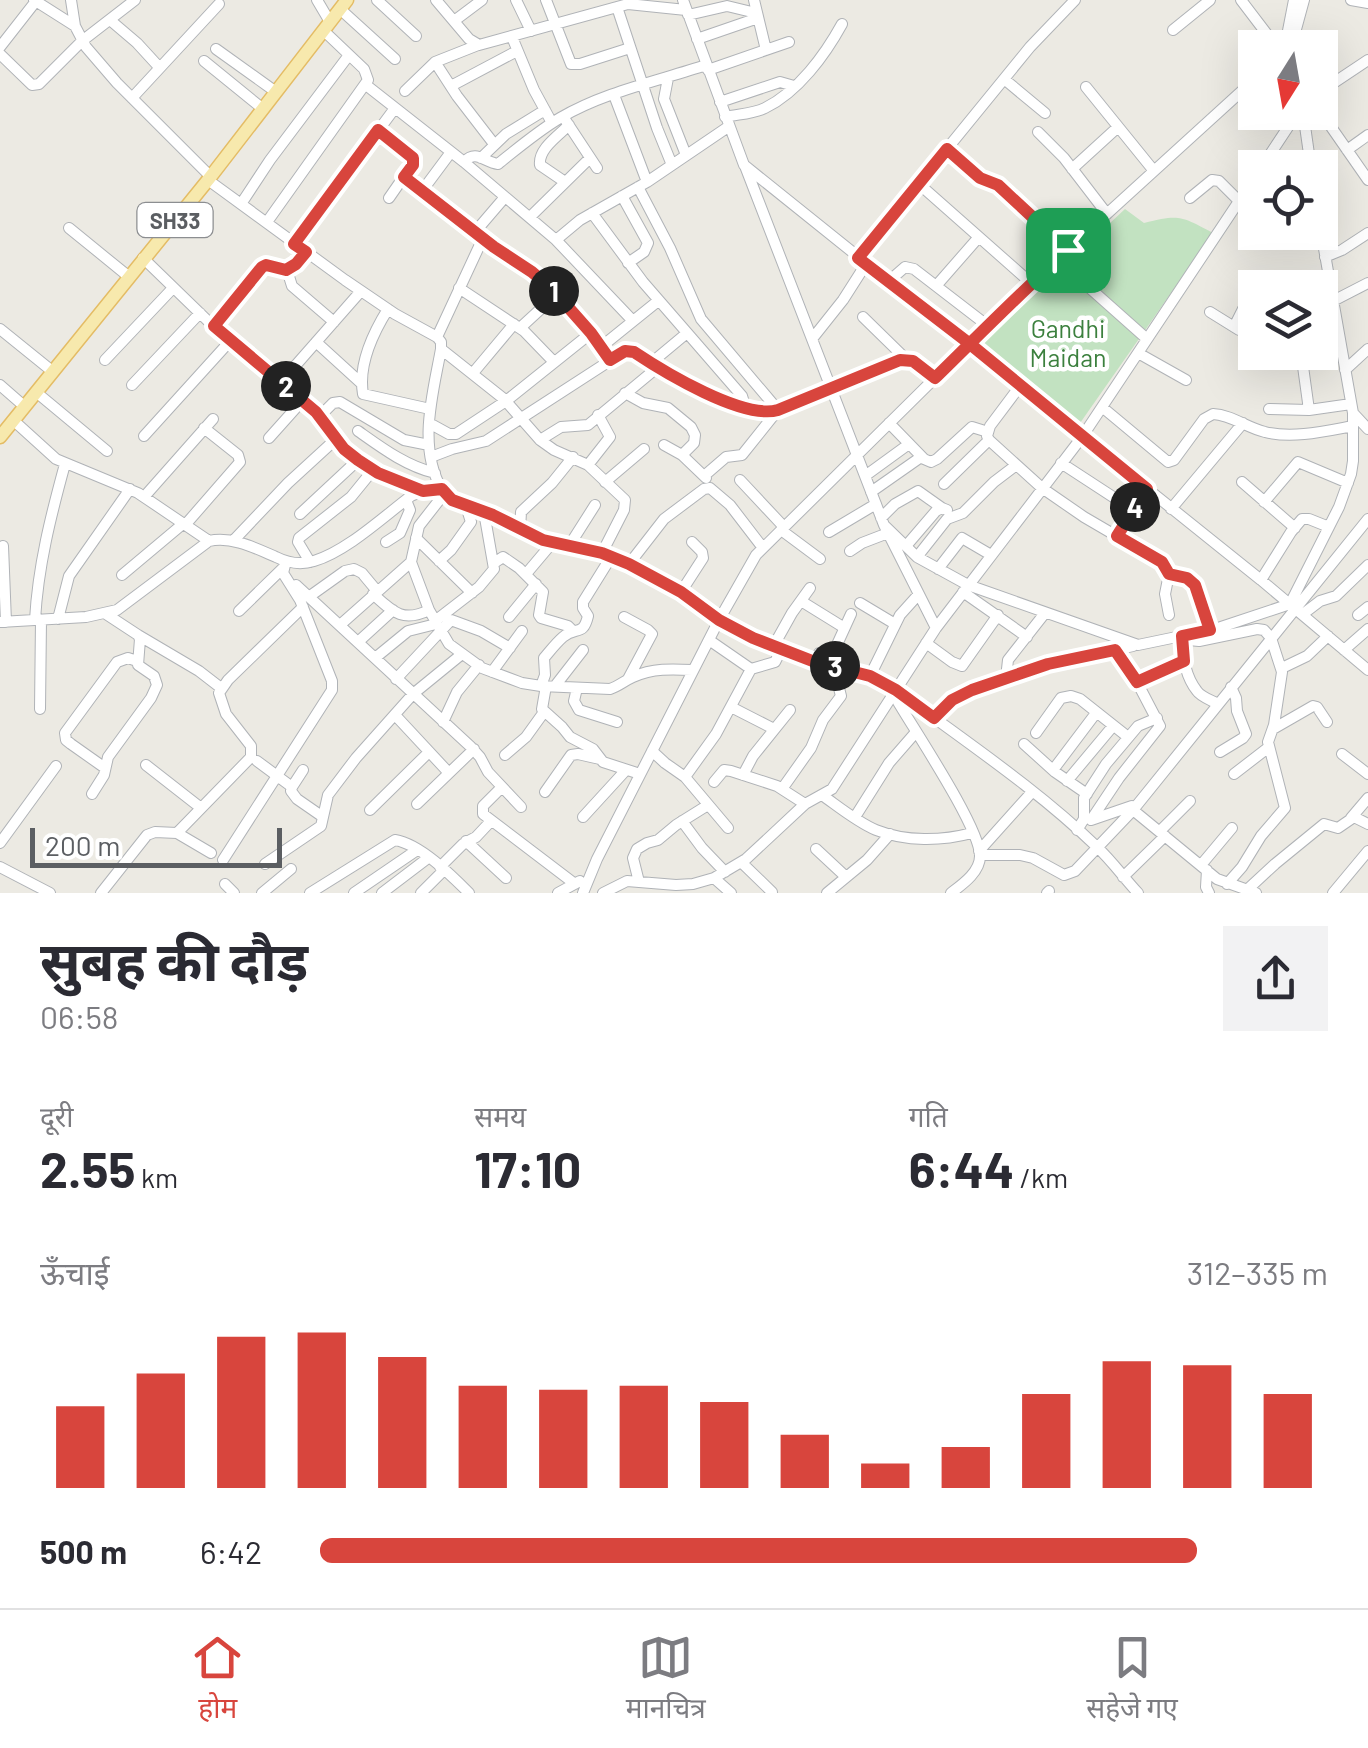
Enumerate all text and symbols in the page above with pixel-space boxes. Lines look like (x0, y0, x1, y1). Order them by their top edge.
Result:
north arrow (1238, 30, 1338, 130)
map controls (1238, 30, 1338, 370)
button: locate (1238, 150, 1338, 250)
road number: SH33 (138, 203, 212, 237)
pin (1026, 208, 1111, 293)
icon: arrive (1041, 223, 1096, 278)
pin: 1 (529, 266, 579, 316)
button: layers (1238, 270, 1338, 370)
text: 1 (549, 274, 559, 308)
park label: Gandhi Maidan (1030, 313, 1106, 372)
pin: 2 (261, 361, 311, 411)
text: 2 (278, 369, 294, 403)
pin: 4 (1110, 482, 1160, 532)
text: 4 (1127, 490, 1143, 524)
pin: 3 (810, 641, 860, 691)
text: 3 (827, 649, 843, 683)
scale bar (30, 823, 282, 868)
text: 200 m (45, 828, 120, 862)
text: सुबह की दौड़ (40, 926, 308, 992)
button: share (1223, 926, 1328, 1031)
text: 06:58 (40, 997, 119, 1035)
text: दूरी (40, 1099, 74, 1133)
text: समय (474, 1099, 526, 1133)
text: गति (909, 1099, 948, 1133)
text: 2.55 (40, 1138, 135, 1198)
text: 17:10 (474, 1138, 581, 1198)
text: 6:44 (909, 1138, 1014, 1198)
text: km (135, 1160, 178, 1194)
text: /km (1014, 1160, 1068, 1194)
text: ऊँचाई (40, 1253, 109, 1291)
text: 312–335 m (1187, 1253, 1328, 1291)
text: 500 m (40, 1532, 127, 1570)
text: 6:42 (200, 1532, 262, 1570)
tab: होम (190, 1630, 245, 1729)
tab: मानचित्र (626, 1630, 706, 1729)
tab: सहेजे गए (1086, 1630, 1178, 1729)

